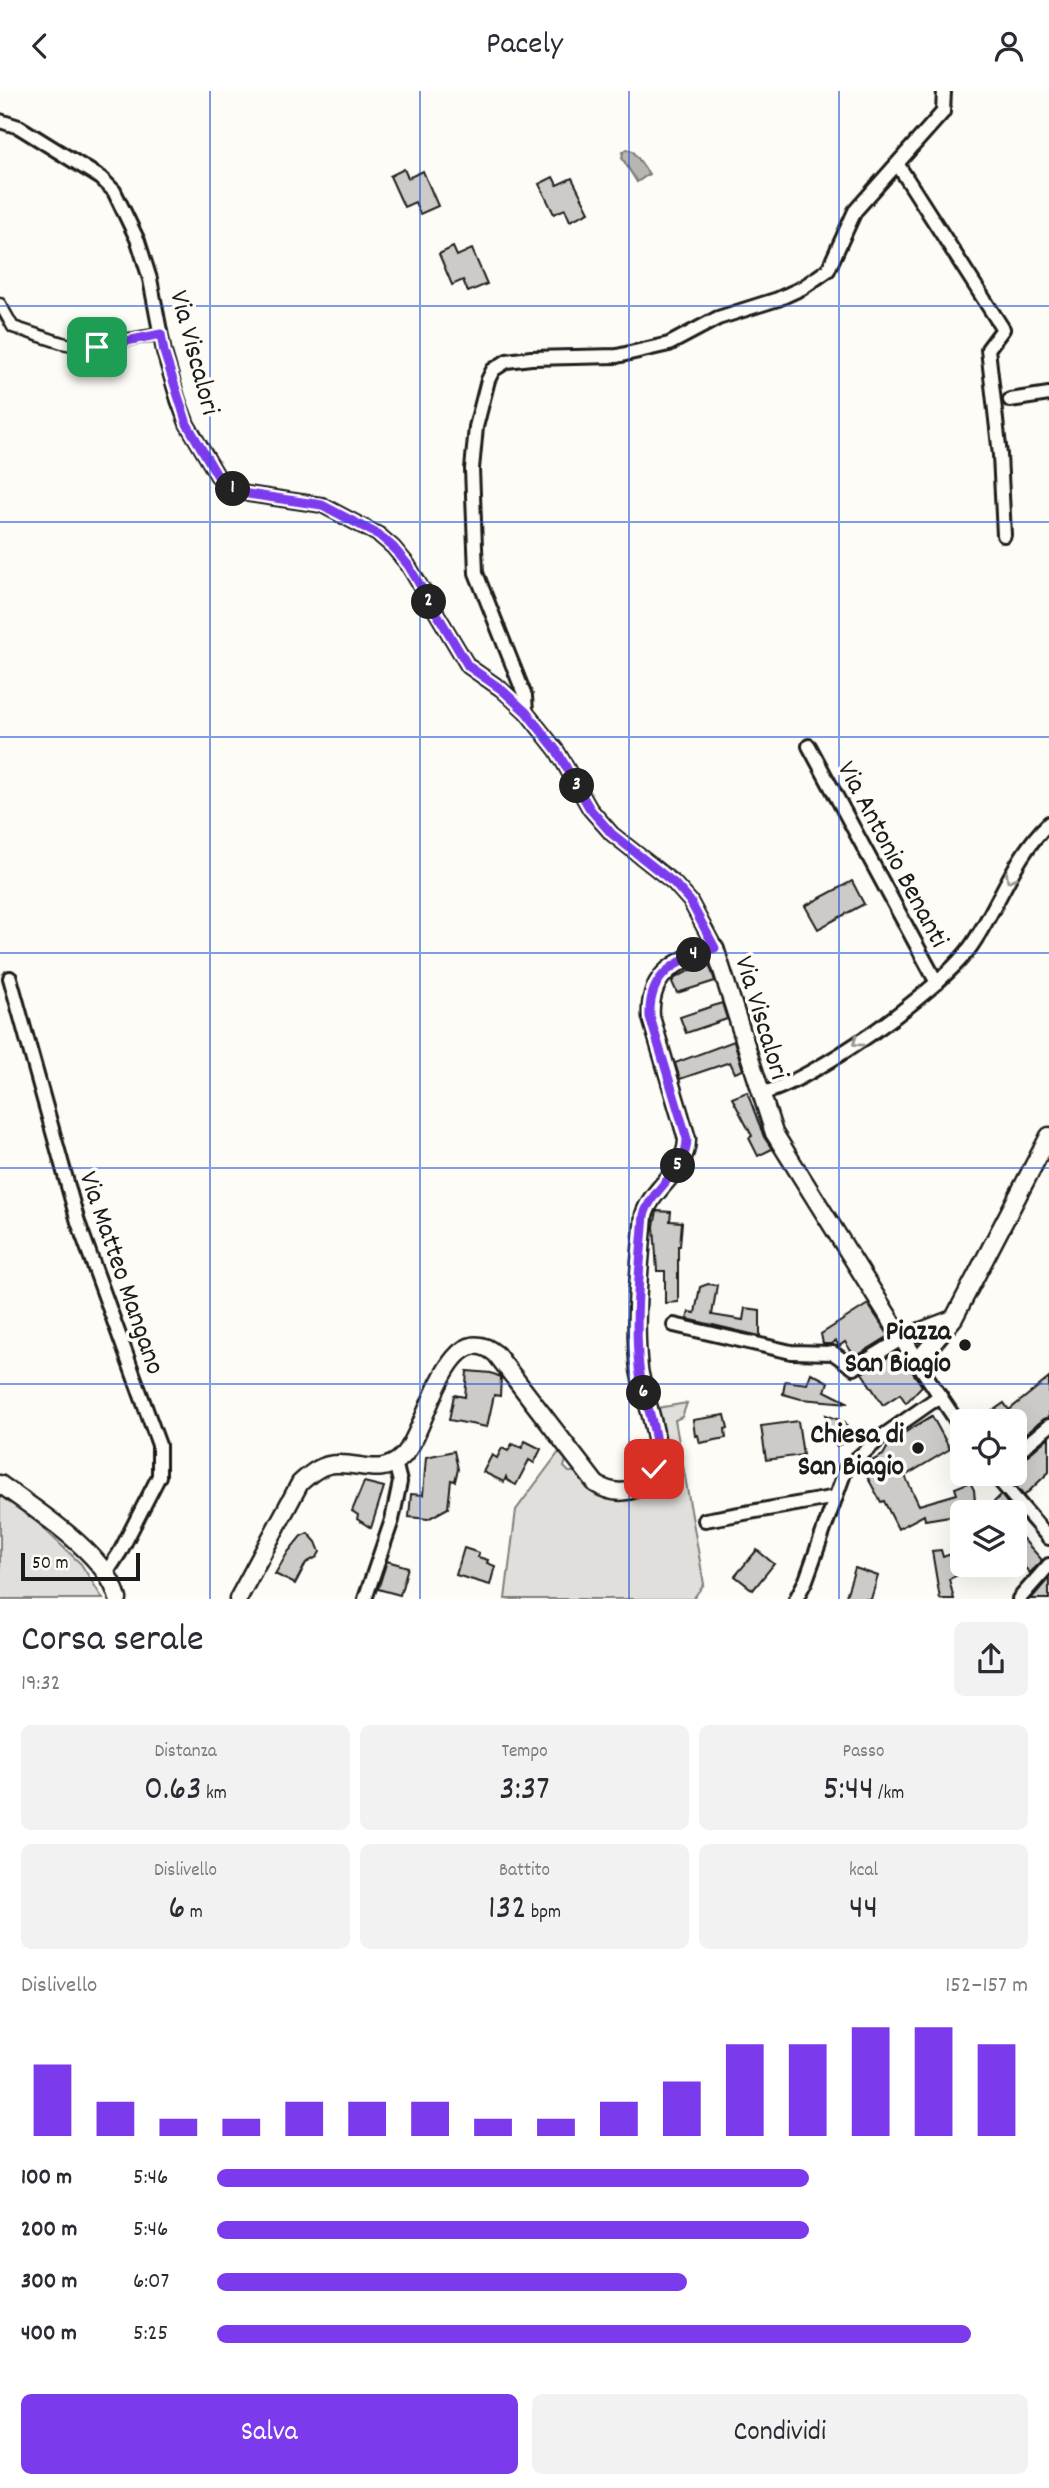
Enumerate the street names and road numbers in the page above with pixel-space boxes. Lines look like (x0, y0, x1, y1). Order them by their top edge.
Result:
street label: Via Viscalori (156, 287, 228, 420)
street label: Via Antonio Benanti (825, 755, 957, 956)
street label: Via Viscalori (721, 952, 797, 1085)
street label: Via Matteo Mangano (66, 1167, 173, 1381)

